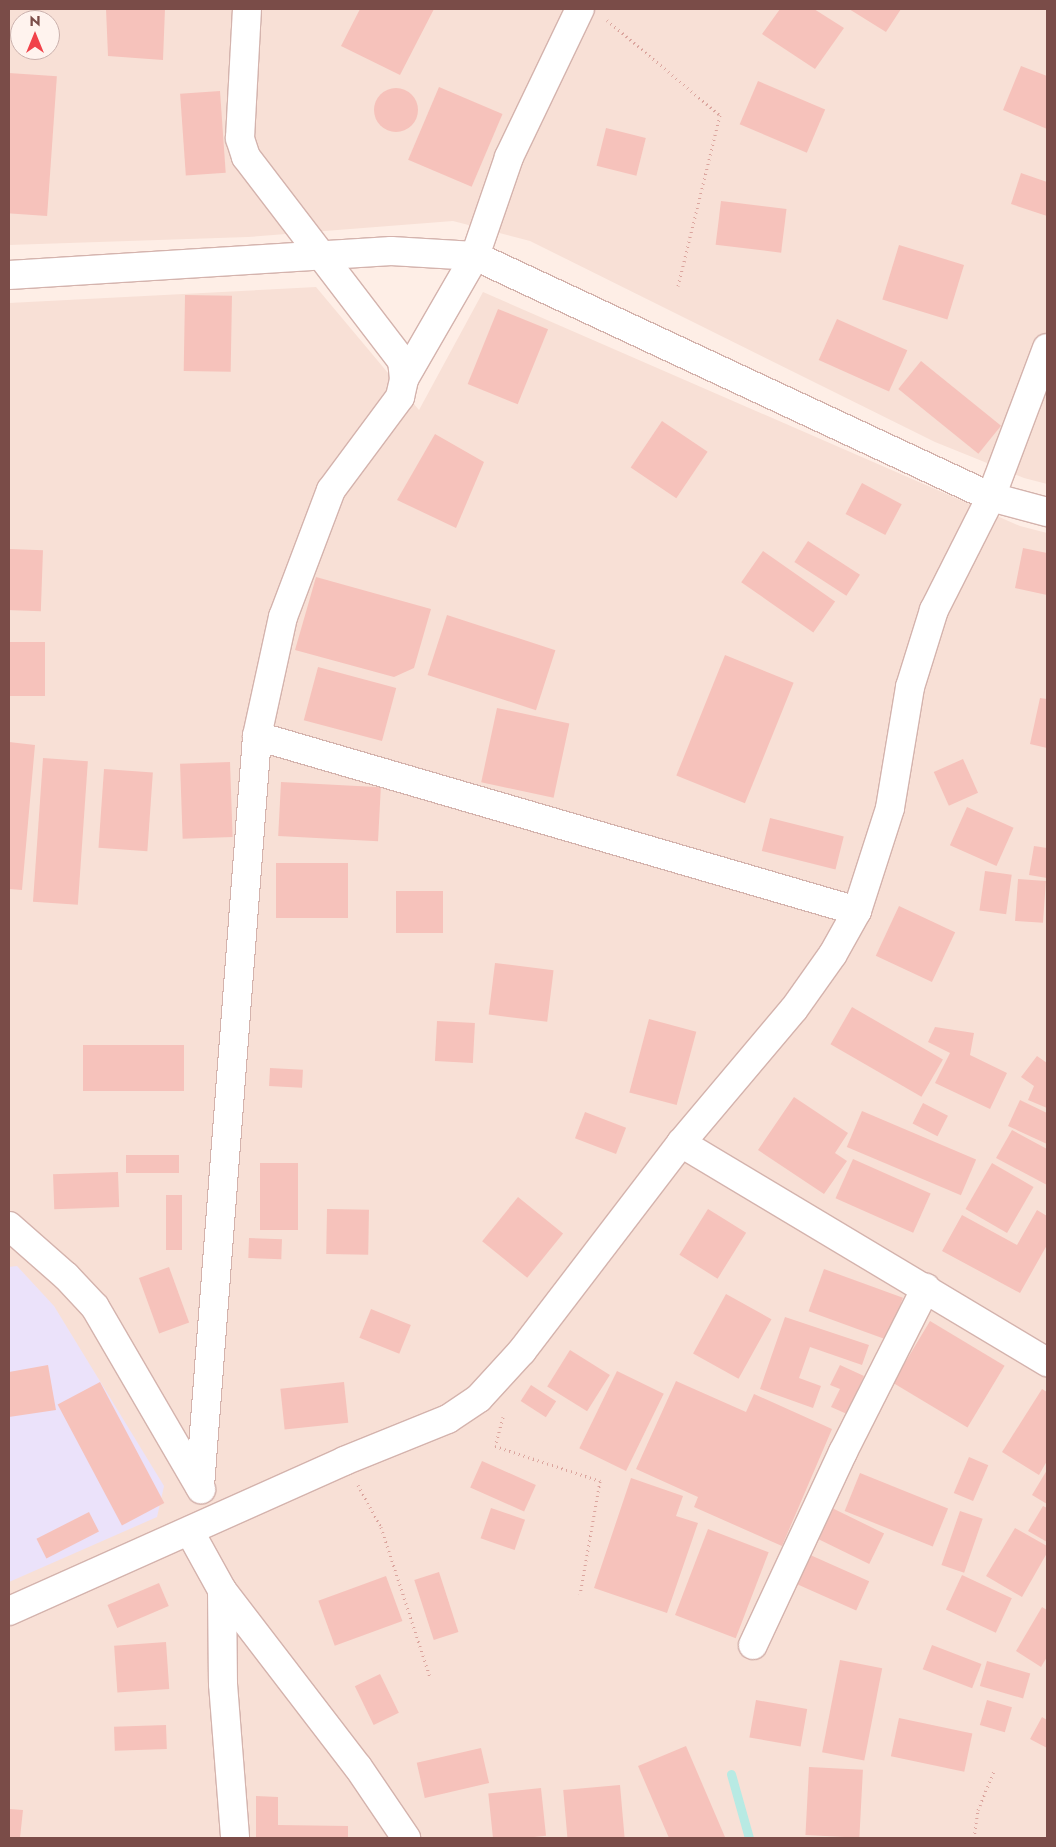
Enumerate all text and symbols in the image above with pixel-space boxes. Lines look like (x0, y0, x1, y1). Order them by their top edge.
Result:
north arrow (10, 10, 60, 60)
text: N (29, 11, 41, 31)

